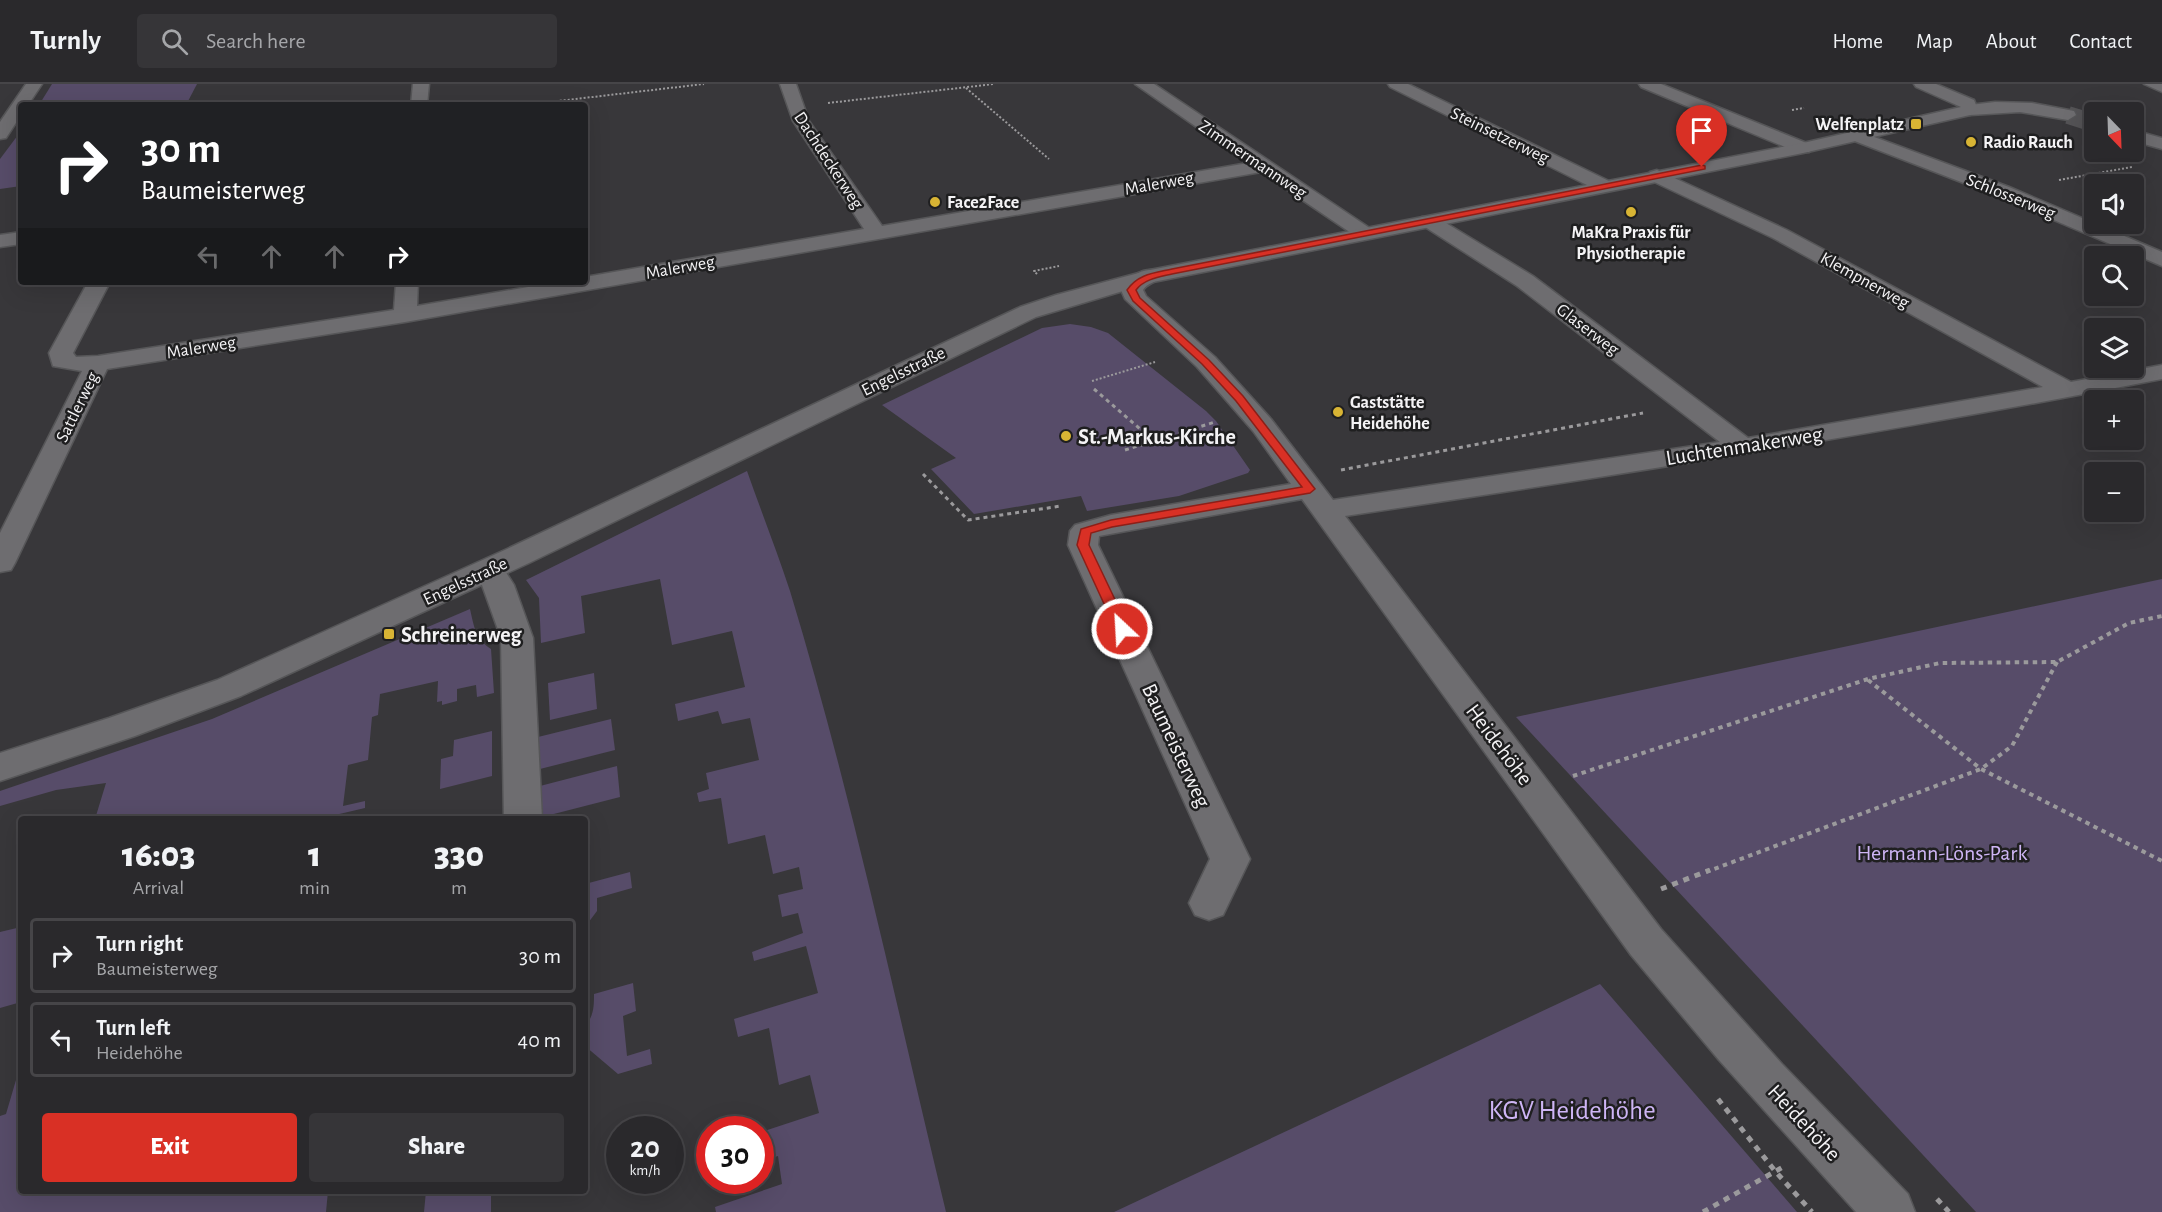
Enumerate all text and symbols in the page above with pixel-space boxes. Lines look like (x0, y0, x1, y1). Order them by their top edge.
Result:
search box (137, 14, 557, 68)
icon: search (158, 25, 191, 58)
text: Turnly (30, 27, 101, 55)
text: Search here (206, 30, 306, 52)
text: Home (1832, 31, 1883, 52)
text: Map (1916, 31, 1953, 52)
text: About (1986, 31, 2036, 52)
text: Contact (2069, 31, 2132, 52)
north arrow (2084, 102, 2144, 162)
map controls (2084, 102, 2144, 522)
street label: Steinsetzerweg (1448, 104, 1552, 168)
pin (1676, 105, 1727, 167)
street label: Dachdeckerweg (790, 109, 866, 213)
icon: arrive (1685, 114, 1718, 147)
place label: Welfenplatz (1815, 116, 1904, 134)
street label: Zimmermannweg (1195, 117, 1310, 203)
marker: Welfenplatz (1909, 117, 1923, 131)
icon: right (42, 126, 120, 204)
text: 30 m (141, 128, 221, 170)
place label: Radio Rauch (1983, 134, 2073, 152)
marker: Radio Rauch (1964, 135, 1978, 149)
street label: Malerweg (1123, 169, 1195, 199)
street label: Schlosserweg (1964, 171, 2058, 223)
button: sound (2084, 174, 2144, 234)
text: Baumeisterweg (141, 177, 305, 204)
place label: Face2Face (947, 194, 1019, 212)
marker: Face2Face (928, 195, 942, 209)
marker: MaKra Praxis für Physiotherapie (1624, 205, 1638, 219)
place label: MaKra Praxis für Physiotherapie (1571, 224, 1691, 263)
icon: left (192, 240, 225, 273)
icon: ahead (255, 240, 288, 273)
icon: ahead (318, 240, 351, 273)
icon: right (381, 240, 414, 273)
button: search (2084, 246, 2144, 306)
street label: Klempnerweg (1817, 249, 1912, 313)
street label: Malerweg (644, 253, 716, 283)
street label: Glaserweg (1553, 301, 1622, 359)
button: layers (2084, 318, 2144, 378)
street label: Malerweg (165, 334, 237, 362)
street label: Engelsstraße (859, 344, 948, 400)
street label: Sattlerweg (53, 369, 103, 445)
button: + (2084, 390, 2144, 450)
place label: Gaststätte Heidehöhe (1350, 394, 1430, 433)
marker: Gaststätte Heidehöhe (1331, 405, 1345, 419)
street label: Luchtenmakerweg (1664, 423, 1824, 469)
place label: St.-Markus-Kirche (1078, 426, 1236, 448)
marker: St.-Markus-Kirche (1059, 429, 1073, 443)
button: − (2084, 462, 2144, 522)
street label: Engelsstraße (421, 555, 510, 609)
position arrow (1090, 597, 1154, 661)
place label: Schreinerweg (401, 624, 522, 646)
marker: Schreinerweg (382, 627, 396, 641)
street label: Baumeisterweg (1138, 680, 1214, 811)
street label: Heidehöhe (1462, 700, 1537, 789)
text: 16:03 (122, 837, 195, 873)
text: 1 (308, 837, 321, 873)
text: 330 (434, 837, 484, 873)
park label: Hermann-Löns-Park (1857, 842, 2027, 864)
text: Arrival (133, 878, 184, 898)
text: min (299, 878, 330, 898)
text: m (451, 878, 467, 898)
text: Turn right (96, 933, 183, 955)
icon: right (45, 939, 78, 972)
text: 30 m (519, 945, 561, 967)
text: Baumeisterweg (96, 959, 217, 979)
text: Turn left (96, 1017, 170, 1039)
icon: left (45, 1023, 78, 1056)
text: 40 m (518, 1029, 561, 1051)
text: Heidehöhe (96, 1043, 183, 1063)
street label: Heidehöhe (1764, 1080, 1845, 1165)
park label: KGV Heidehöhe (1488, 1097, 1656, 1124)
button: Exit (42, 1113, 297, 1182)
button: Share (309, 1113, 564, 1182)
speed limit sign: 30 (696, 1116, 774, 1194)
text: 20 (630, 1133, 660, 1163)
text: km/h (630, 1163, 660, 1178)

